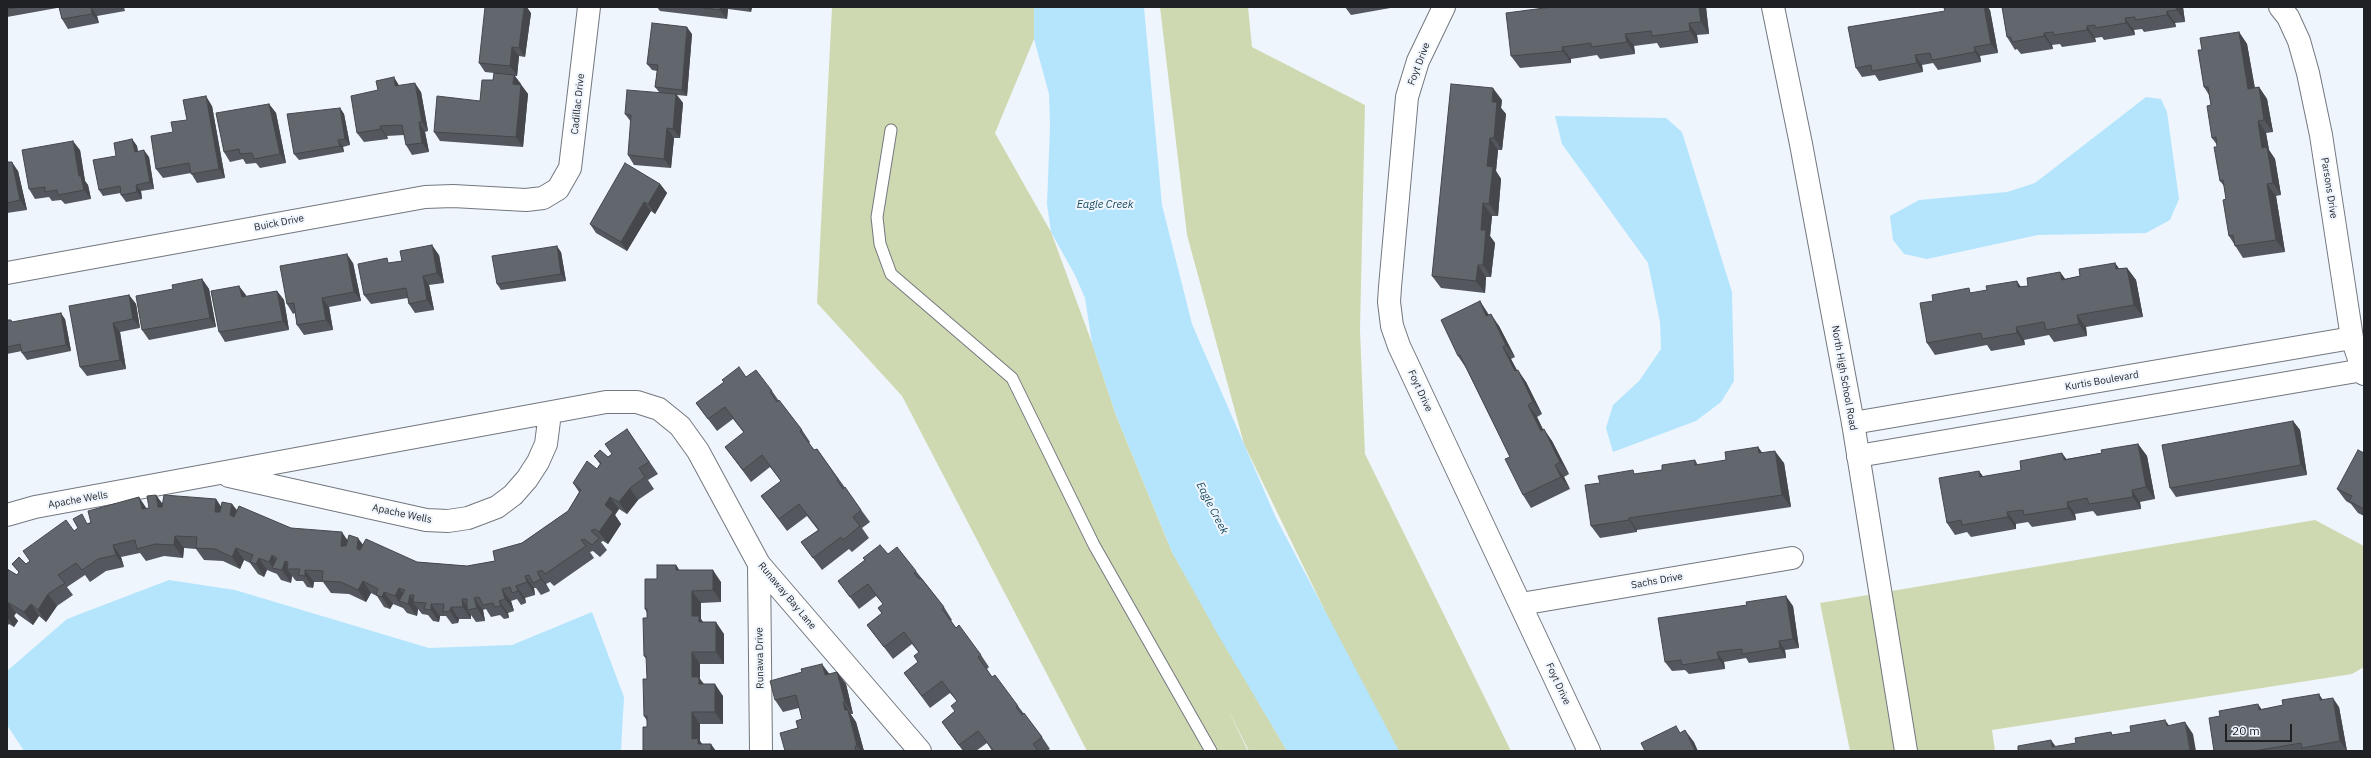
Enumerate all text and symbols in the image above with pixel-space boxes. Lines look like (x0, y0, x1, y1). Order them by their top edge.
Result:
street label: Foyt Drive (1405, 41, 1433, 87)
street label: Cadillac Drive (569, 73, 587, 135)
street label: Parsons Drive (2318, 157, 2340, 219)
water label: Eagle Creek (1077, 198, 1133, 212)
street label: Buick Drive (253, 212, 305, 234)
street label: North High School Road (1829, 324, 1859, 432)
street label: Foyt Drive (1405, 368, 1435, 414)
street label: Kurtis Boulevard (2064, 369, 2140, 393)
water label: Eagle Creek (1193, 480, 1231, 536)
street label: Apache Wells (47, 489, 109, 511)
street label: Apache Wells (371, 502, 433, 526)
street label: Runaway Bay Lane (755, 560, 819, 632)
street label: Sachs Drive (1630, 571, 1684, 591)
street label: Runawa Drive (753, 627, 767, 689)
street label: Foyt Drive (1543, 661, 1573, 707)
scale bar (2227, 716, 2294, 742)
text: 20 m (2232, 723, 2260, 738)

